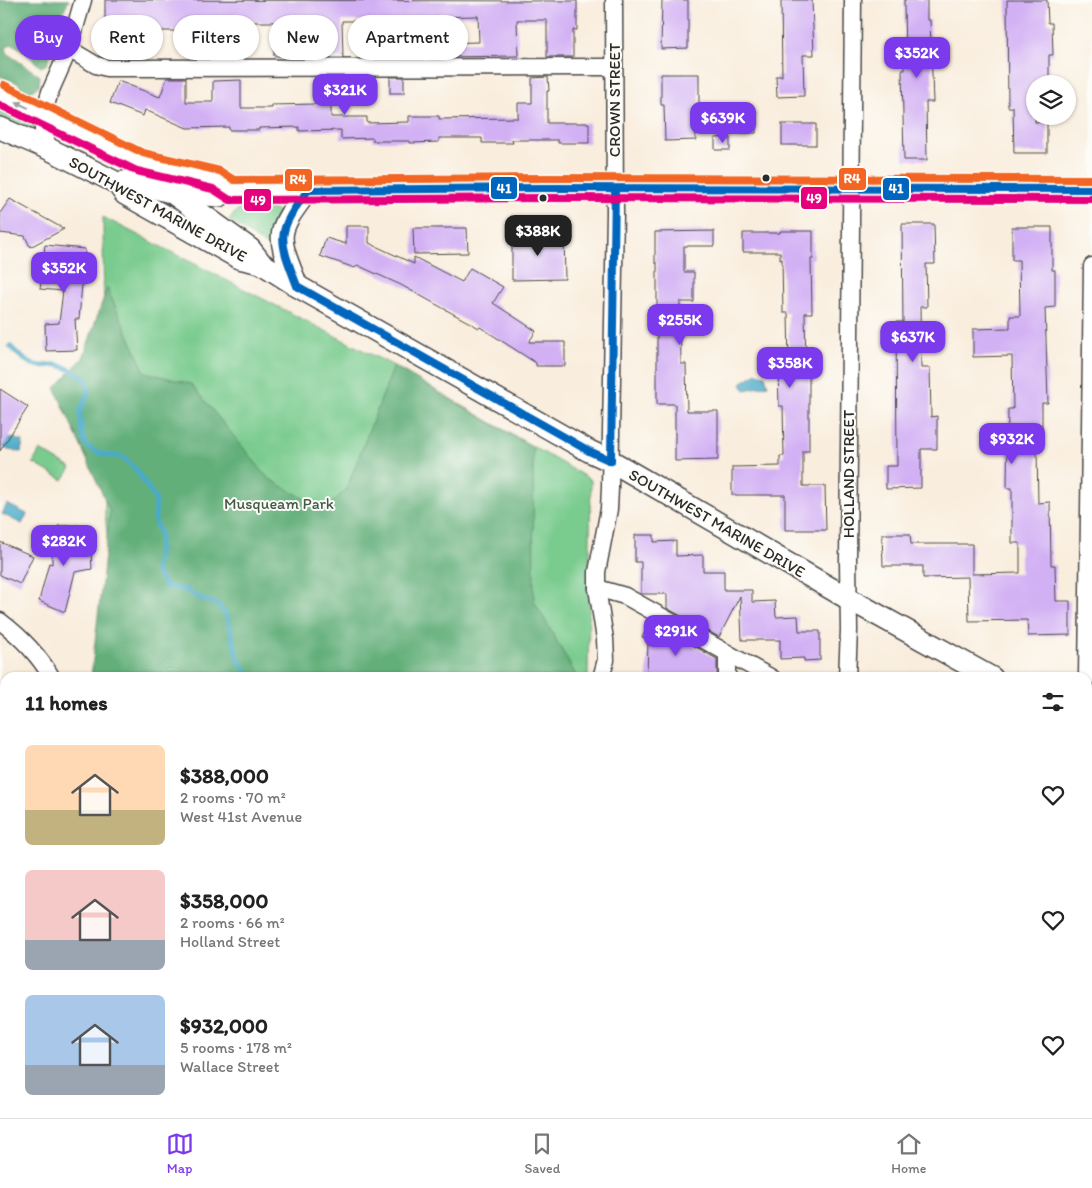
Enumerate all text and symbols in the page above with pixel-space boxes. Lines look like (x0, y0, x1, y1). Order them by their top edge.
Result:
chip: Buy (15, 15, 81, 60)
chip: Rent (91, 15, 163, 60)
chip: Filters (173, 15, 259, 60)
chip: New (269, 15, 338, 60)
chip: Apartment (348, 15, 468, 60)
pin: $352K (882, 36, 952, 79)
street label: CROWN STREET (605, 43, 624, 157)
text: $352K (895, 43, 939, 62)
pin: $321K (310, 74, 380, 116)
map controls (1026, 75, 1076, 125)
button: layers (1026, 75, 1076, 125)
text: $321K (324, 80, 366, 99)
one-way arrow (15, 100, 29, 108)
pin: $639K (688, 102, 758, 144)
text: $639K (701, 108, 745, 127)
street label: SOUTHWEST MARINE DRIVE (66, 152, 250, 266)
line badge: R4 (838, 167, 867, 191)
line badge: R4 (284, 168, 313, 192)
text: R4 (844, 170, 861, 187)
text: R4 (290, 171, 307, 188)
unlabelled marker (761, 173, 771, 183)
line badge: 41 (490, 176, 518, 200)
line badge: 41 (882, 177, 910, 201)
text: 41 (497, 180, 512, 197)
text: 41 (889, 180, 904, 197)
line badge: 49 (800, 186, 828, 210)
line badge: 49 (243, 188, 272, 212)
text: 49 (806, 190, 822, 207)
text: 49 (250, 192, 266, 209)
unlabelled marker (538, 193, 548, 203)
pin: $388K (503, 214, 573, 257)
text: $388K (516, 221, 560, 240)
pin: $352K (29, 252, 99, 294)
text: $352K (42, 258, 86, 277)
pin: $255K (645, 304, 715, 346)
text: $255K (658, 310, 702, 329)
pin: $637K (878, 320, 948, 363)
text: $637K (891, 327, 935, 346)
pin: $358K (755, 346, 825, 389)
text: $358K (768, 353, 812, 372)
street label: HOLLAND STREET (839, 410, 858, 538)
pin: $932K (977, 422, 1047, 465)
text: $932K (990, 429, 1034, 448)
street label: SOUTHWEST MARINE DRIVE (625, 465, 809, 581)
park label: Musqueam Park (224, 494, 334, 513)
pin: $282K (29, 524, 99, 567)
text: $282K (42, 531, 86, 550)
pin: $291K (641, 614, 711, 657)
text: $291K (655, 621, 697, 640)
icon: filters (1039, 688, 1067, 716)
text: 11 homes (25, 690, 108, 715)
text: $388,000 (180, 763, 269, 788)
icon: home (65, 765, 125, 825)
icon: heart (1039, 781, 1067, 809)
text: 2 rooms · 70 m² (180, 788, 286, 807)
text: West 41st Avenue (180, 807, 302, 826)
text: $358,000 (180, 888, 268, 913)
icon: home (65, 890, 125, 950)
icon: heart (1039, 906, 1067, 934)
text: 2 rooms · 66 m² (180, 913, 285, 932)
text: Holland Street (180, 932, 280, 951)
text: $932,000 (180, 1013, 268, 1038)
icon: home (65, 1015, 125, 1075)
icon: heart (1039, 1031, 1067, 1059)
text: 5 rooms · 178 m² (180, 1038, 292, 1057)
text: Wallace Street (180, 1057, 279, 1076)
tab: Map (166, 1130, 194, 1177)
tab: Saved (525, 1130, 560, 1177)
tab: Home (891, 1130, 927, 1177)

